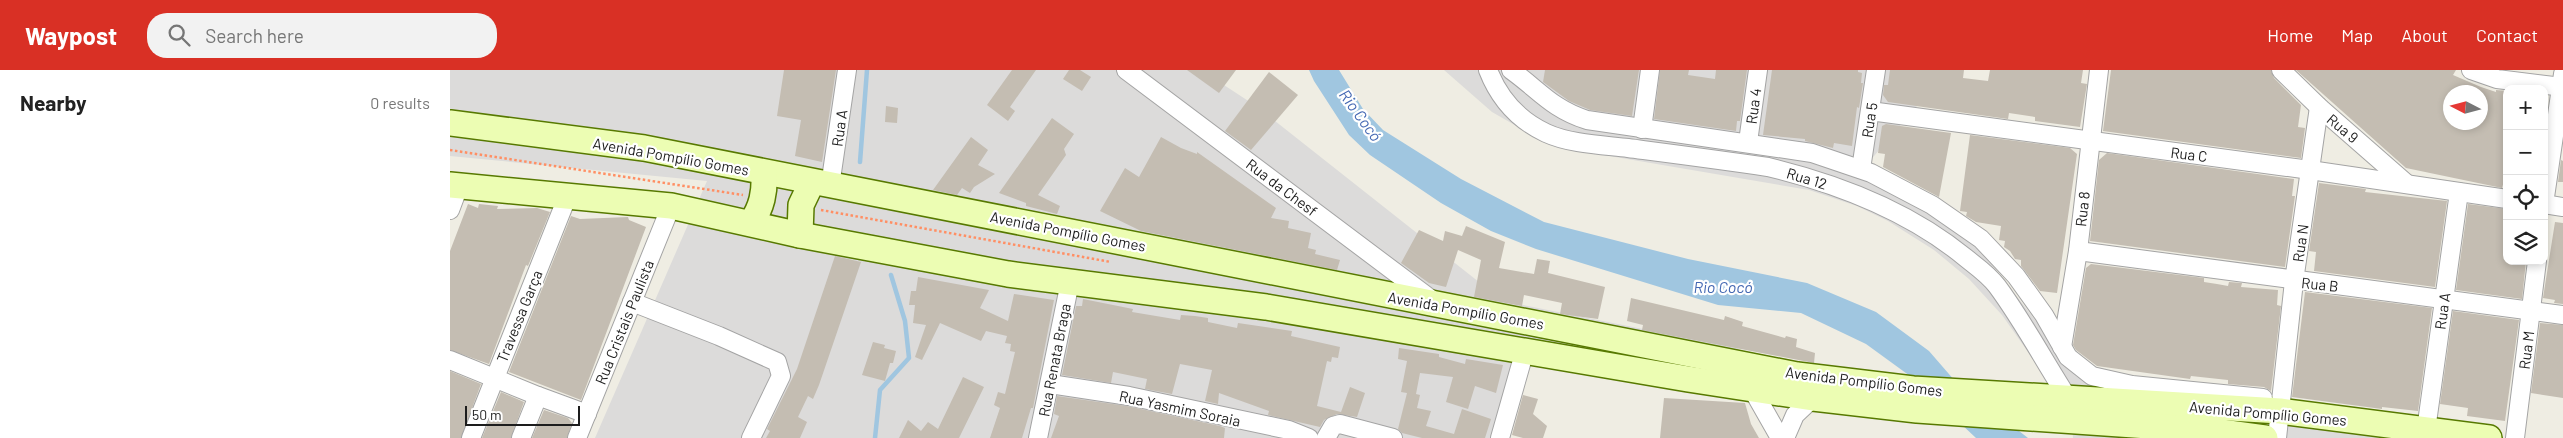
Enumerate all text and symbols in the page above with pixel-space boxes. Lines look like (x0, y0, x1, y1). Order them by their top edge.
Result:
search box (147, 13, 497, 58)
text: Waypost (25, 21, 117, 50)
icon: search (165, 21, 193, 49)
text: Search here (205, 24, 304, 47)
text: Home (2267, 24, 2313, 46)
text: Map (2341, 24, 2373, 46)
text: About (2401, 24, 2448, 46)
text: Contact (2476, 24, 2538, 46)
water label: Rio Cocó (1336, 85, 1386, 145)
north arrow (2443, 85, 2488, 130)
map controls (2503, 85, 2548, 265)
button: + (2503, 85, 2548, 130)
street label: Rua 4 (1742, 87, 1764, 125)
text: Nearby (20, 90, 86, 115)
text: 0 results (370, 93, 430, 112)
street label: Rua 5 (1857, 101, 1881, 139)
street label: Rua A (828, 108, 850, 148)
street label: Rua 9 (2324, 110, 2362, 146)
button: − (2503, 130, 2548, 175)
street label: Avenida Pompílio Gomes (592, 133, 750, 179)
street label: Rua C (2170, 143, 2208, 165)
street label: Rua da Chesf (1243, 154, 1321, 220)
street label: Rua 12 (1785, 163, 1829, 193)
button: locate (2503, 175, 2548, 220)
street label: Rua 8 (2071, 190, 2093, 228)
street label: Avenida Pompílio Gomes (989, 207, 1147, 255)
button: layers (2503, 220, 2548, 265)
street label: Rua N (2288, 223, 2312, 263)
street label: Rua Cristais Paulista (591, 257, 657, 387)
street label: Travessa Garça (492, 267, 546, 365)
street label: Rua B (2301, 273, 2339, 295)
water label: Rio Cocó (1693, 277, 1753, 296)
street label: Avenida Pompílio Gomes (1387, 287, 1545, 333)
street label: Rua A (2431, 291, 2453, 331)
street label: Rua Renata Braga (1034, 302, 1074, 418)
street label: Rua M (2515, 330, 2537, 370)
street label: Avenida Pompílio Gomes (1784, 362, 1944, 400)
street label: Rua Yasmim Soraia (1118, 386, 1242, 430)
street label: Avenida Pompílio Gomes (2188, 397, 2348, 429)
scale bar (465, 403, 580, 426)
text: 50 m (472, 406, 501, 423)

